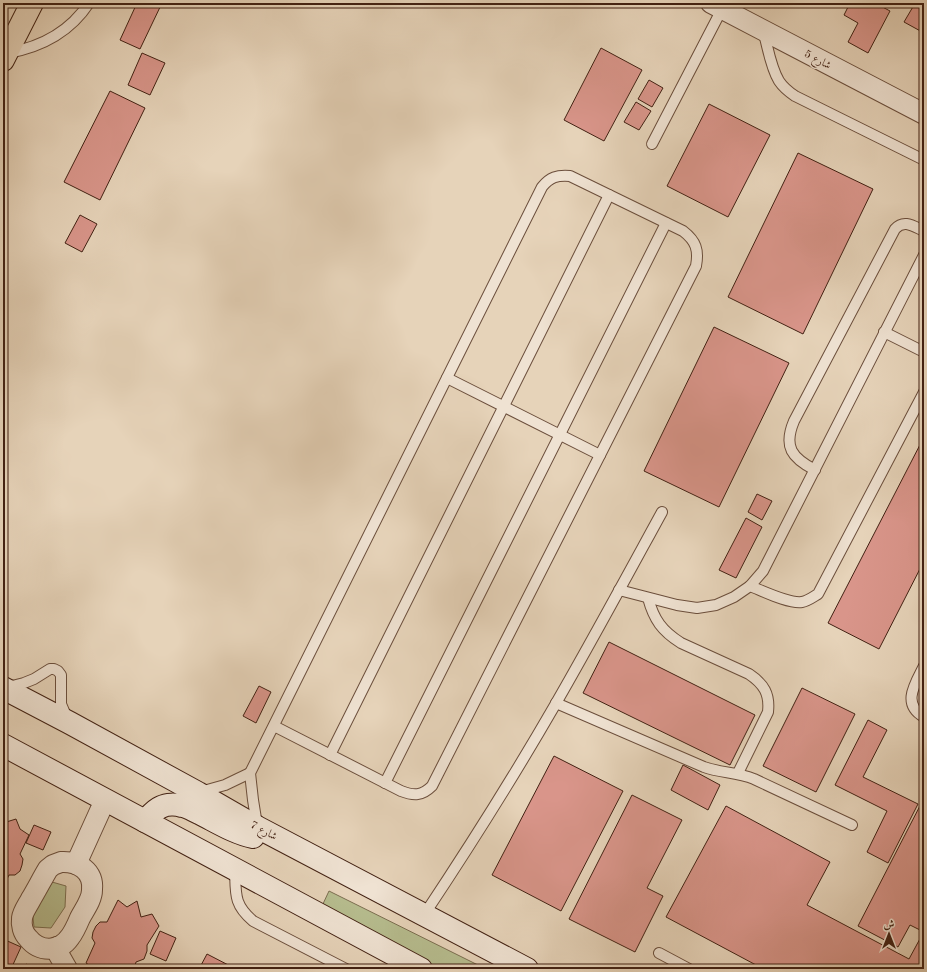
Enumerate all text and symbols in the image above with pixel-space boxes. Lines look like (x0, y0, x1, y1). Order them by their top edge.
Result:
street label: شارع 5 (801, 49, 832, 75)
street label: شارع 7 (247, 820, 278, 846)
north arrow (869, 914, 909, 954)
text: ش (884, 920, 895, 931)

